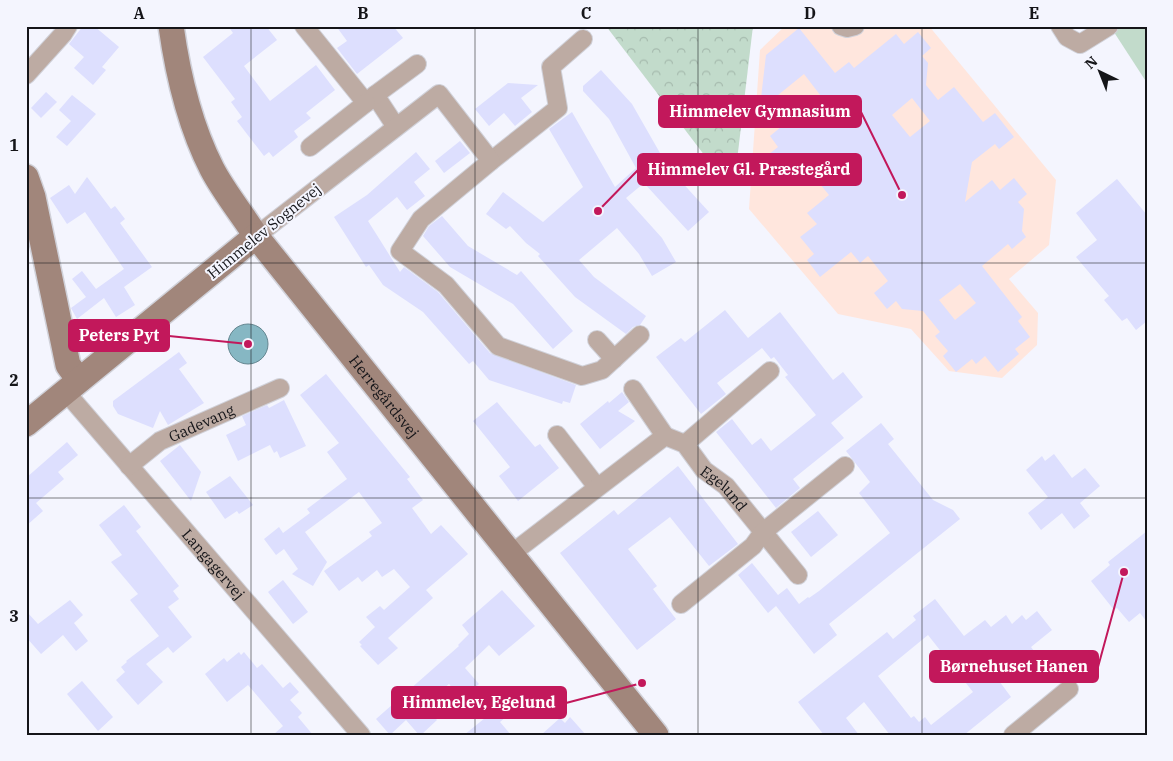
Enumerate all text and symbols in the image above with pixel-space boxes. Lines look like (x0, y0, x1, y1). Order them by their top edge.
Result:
text: A (133, 3, 145, 23)
text: B (357, 3, 369, 23)
text: C (581, 3, 591, 23)
text: D (804, 3, 816, 23)
text: E (1029, 3, 1039, 23)
north arrow (1076, 48, 1126, 98)
text: N (1081, 52, 1101, 73)
callout: Himmelev Gymnasium (659, 96, 861, 127)
text: Himmelev Gymnasium (669, 101, 851, 121)
text: 1 (9, 135, 19, 155)
callout: Himmelev Gl. Præstegård (638, 154, 861, 185)
text: Himmelev Gl. Præstegård (648, 159, 850, 179)
street label: Himmelev Sognevej (203, 179, 325, 283)
callout: Peters Pyt (69, 320, 169, 351)
text: Peters Pyt (79, 325, 159, 345)
street label: Herregårdsvej (345, 351, 423, 442)
text: 2 (9, 370, 19, 390)
street label: Gadevang (165, 400, 237, 446)
street label: Egelund (697, 461, 752, 515)
street label: Langagervej (178, 525, 249, 603)
text: 3 (9, 606, 19, 626)
callout: Børnehuset Hanen (930, 651, 1098, 682)
text: Børnehuset Hanen (940, 656, 1088, 676)
callout: Himmelev, Egelund (392, 687, 566, 718)
text: Himmelev, Egelund (402, 692, 556, 712)

